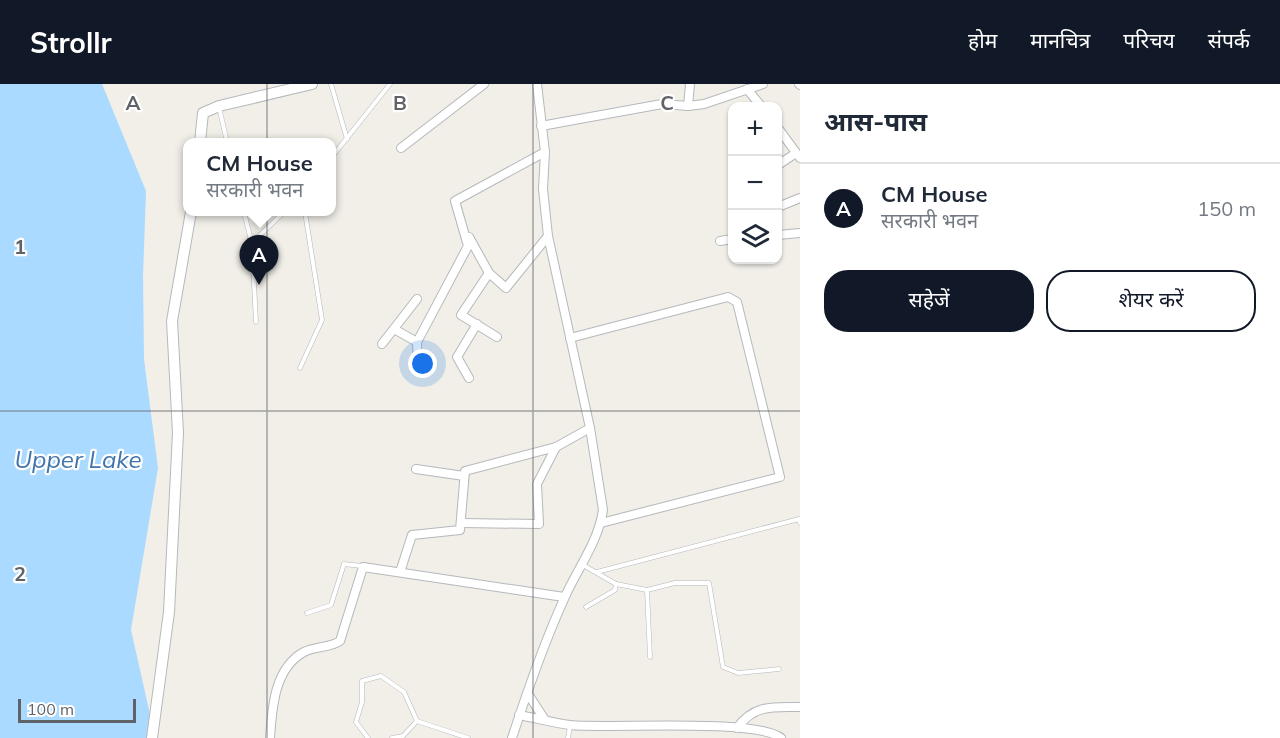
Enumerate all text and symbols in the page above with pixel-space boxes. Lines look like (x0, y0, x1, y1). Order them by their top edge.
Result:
text: Strollr (30, 25, 112, 60)
text: होम (968, 27, 997, 53)
text: मानचित्र (1030, 27, 1090, 53)
text: परिचय (1123, 27, 1175, 53)
text: संपर्क (1208, 27, 1250, 53)
text: A (126, 90, 141, 115)
text: B (393, 90, 407, 115)
text: C (660, 90, 674, 115)
map controls (728, 102, 782, 264)
button: + (728, 102, 782, 156)
text: आस-पास (824, 105, 927, 138)
popup (183, 138, 336, 216)
text: CM House (206, 149, 313, 177)
button: − (728, 156, 782, 210)
text: सरकारी भवन (206, 177, 303, 202)
text: CM House (881, 180, 987, 208)
text: A (836, 196, 851, 221)
text: 150 m (1197, 196, 1256, 221)
text: सरकारी भवन (881, 208, 978, 233)
button: layers (728, 210, 782, 264)
text: 1 (14, 234, 26, 259)
pin: A (240, 236, 278, 285)
button: सहेजें (824, 270, 1034, 332)
button: शेयर करें (1046, 270, 1256, 332)
your location (408, 349, 437, 378)
water label: Upper Lake (15, 444, 141, 474)
text: 2 (14, 561, 26, 586)
scale bar (18, 696, 136, 724)
text: 100 m (27, 699, 74, 719)

